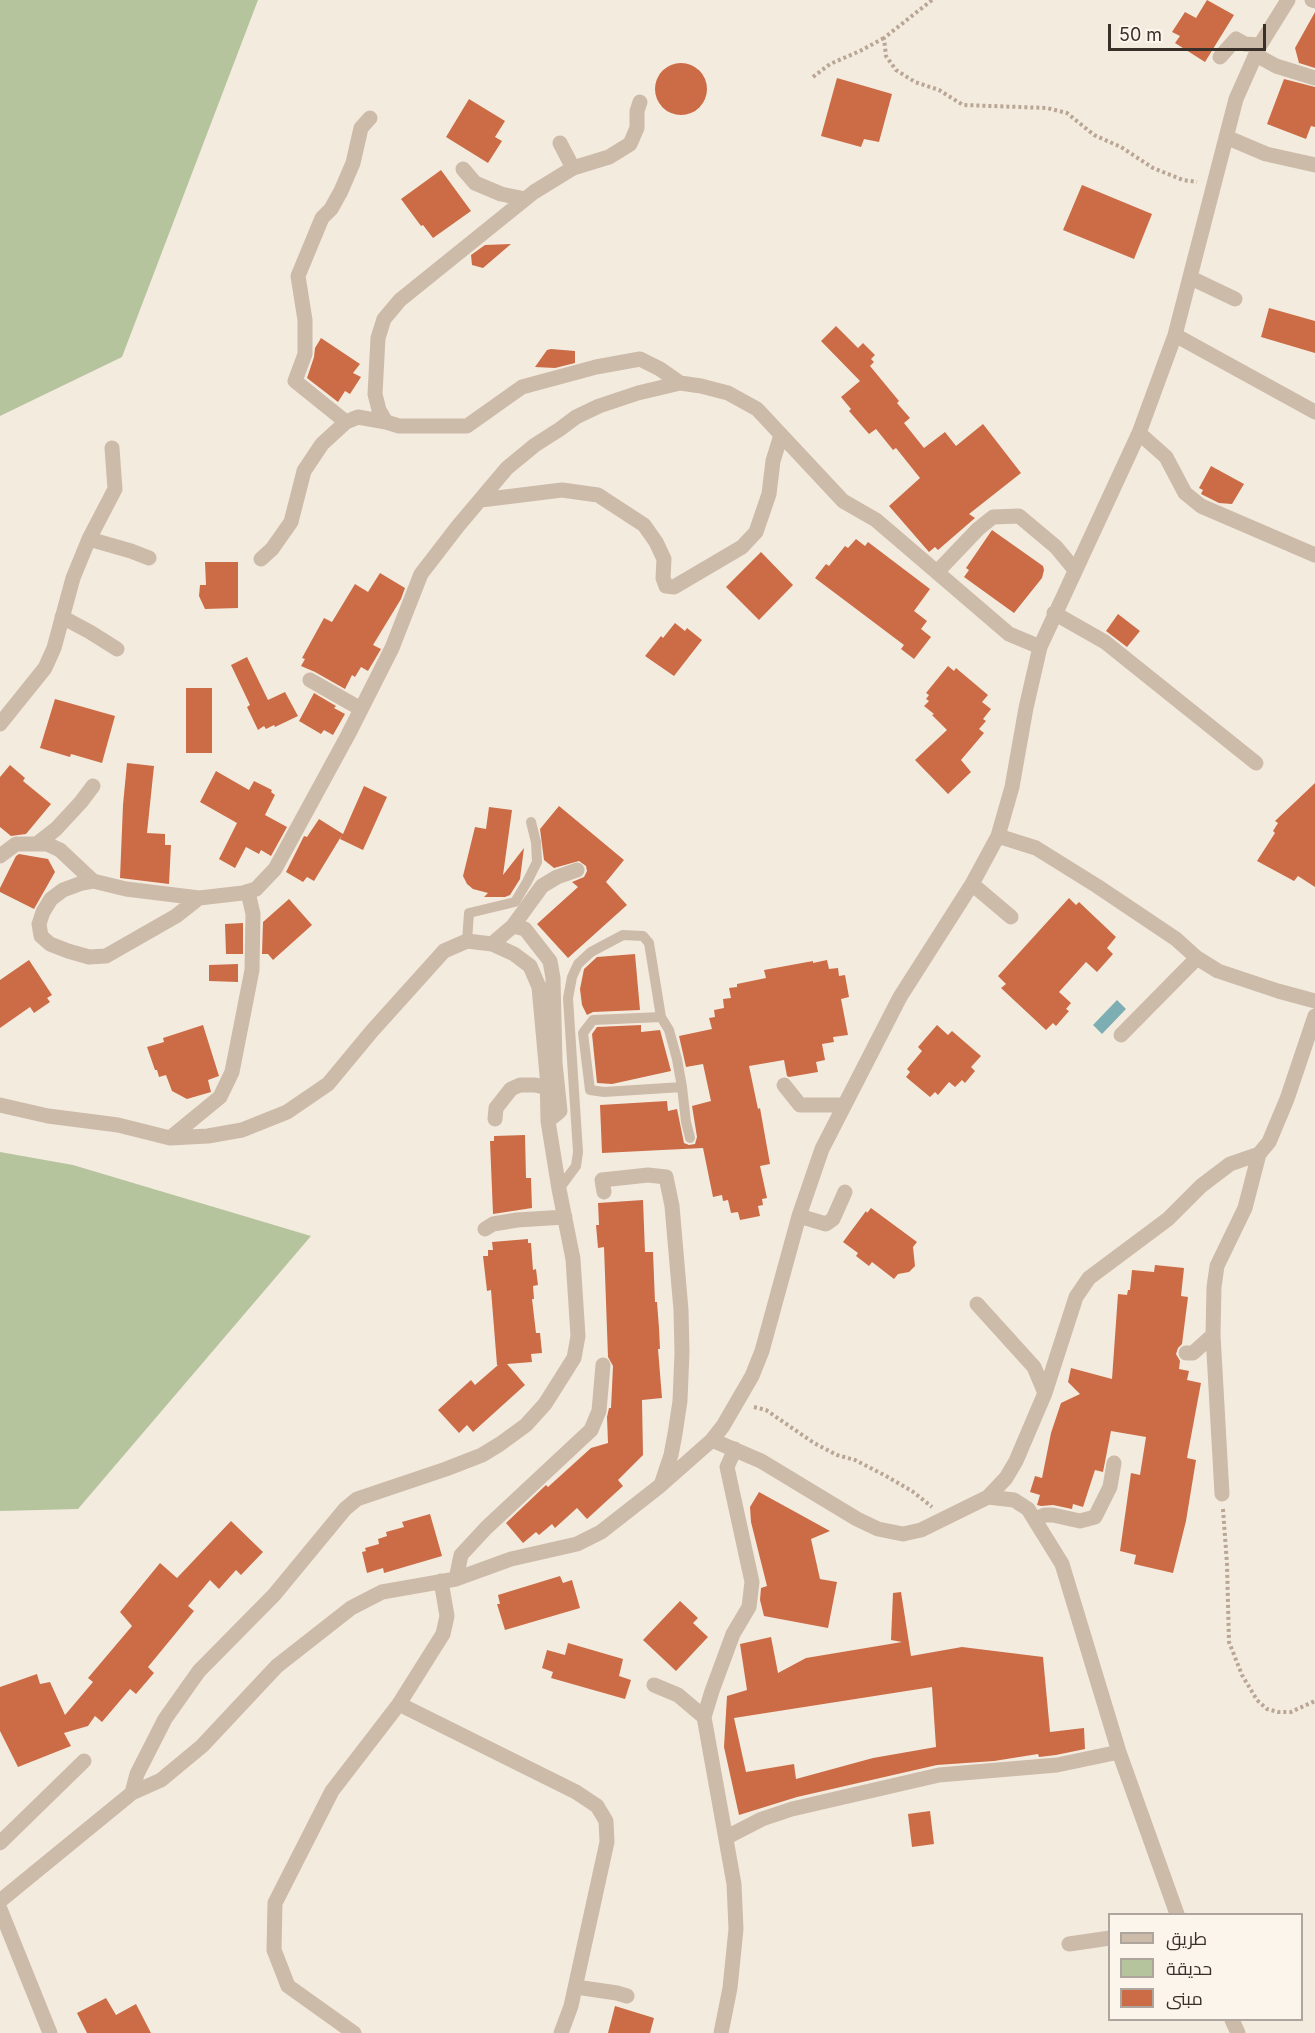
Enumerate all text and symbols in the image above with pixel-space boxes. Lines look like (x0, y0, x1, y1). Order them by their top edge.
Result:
scale bar (1111, 12, 1268, 50)
text: 50 m (1119, 24, 1162, 45)
legend (1108, 1913, 1303, 2021)
text: طريق (1166, 1928, 1207, 1949)
text: حديقة (1166, 1958, 1212, 1979)
text: مبنى (1166, 1988, 1203, 2009)

